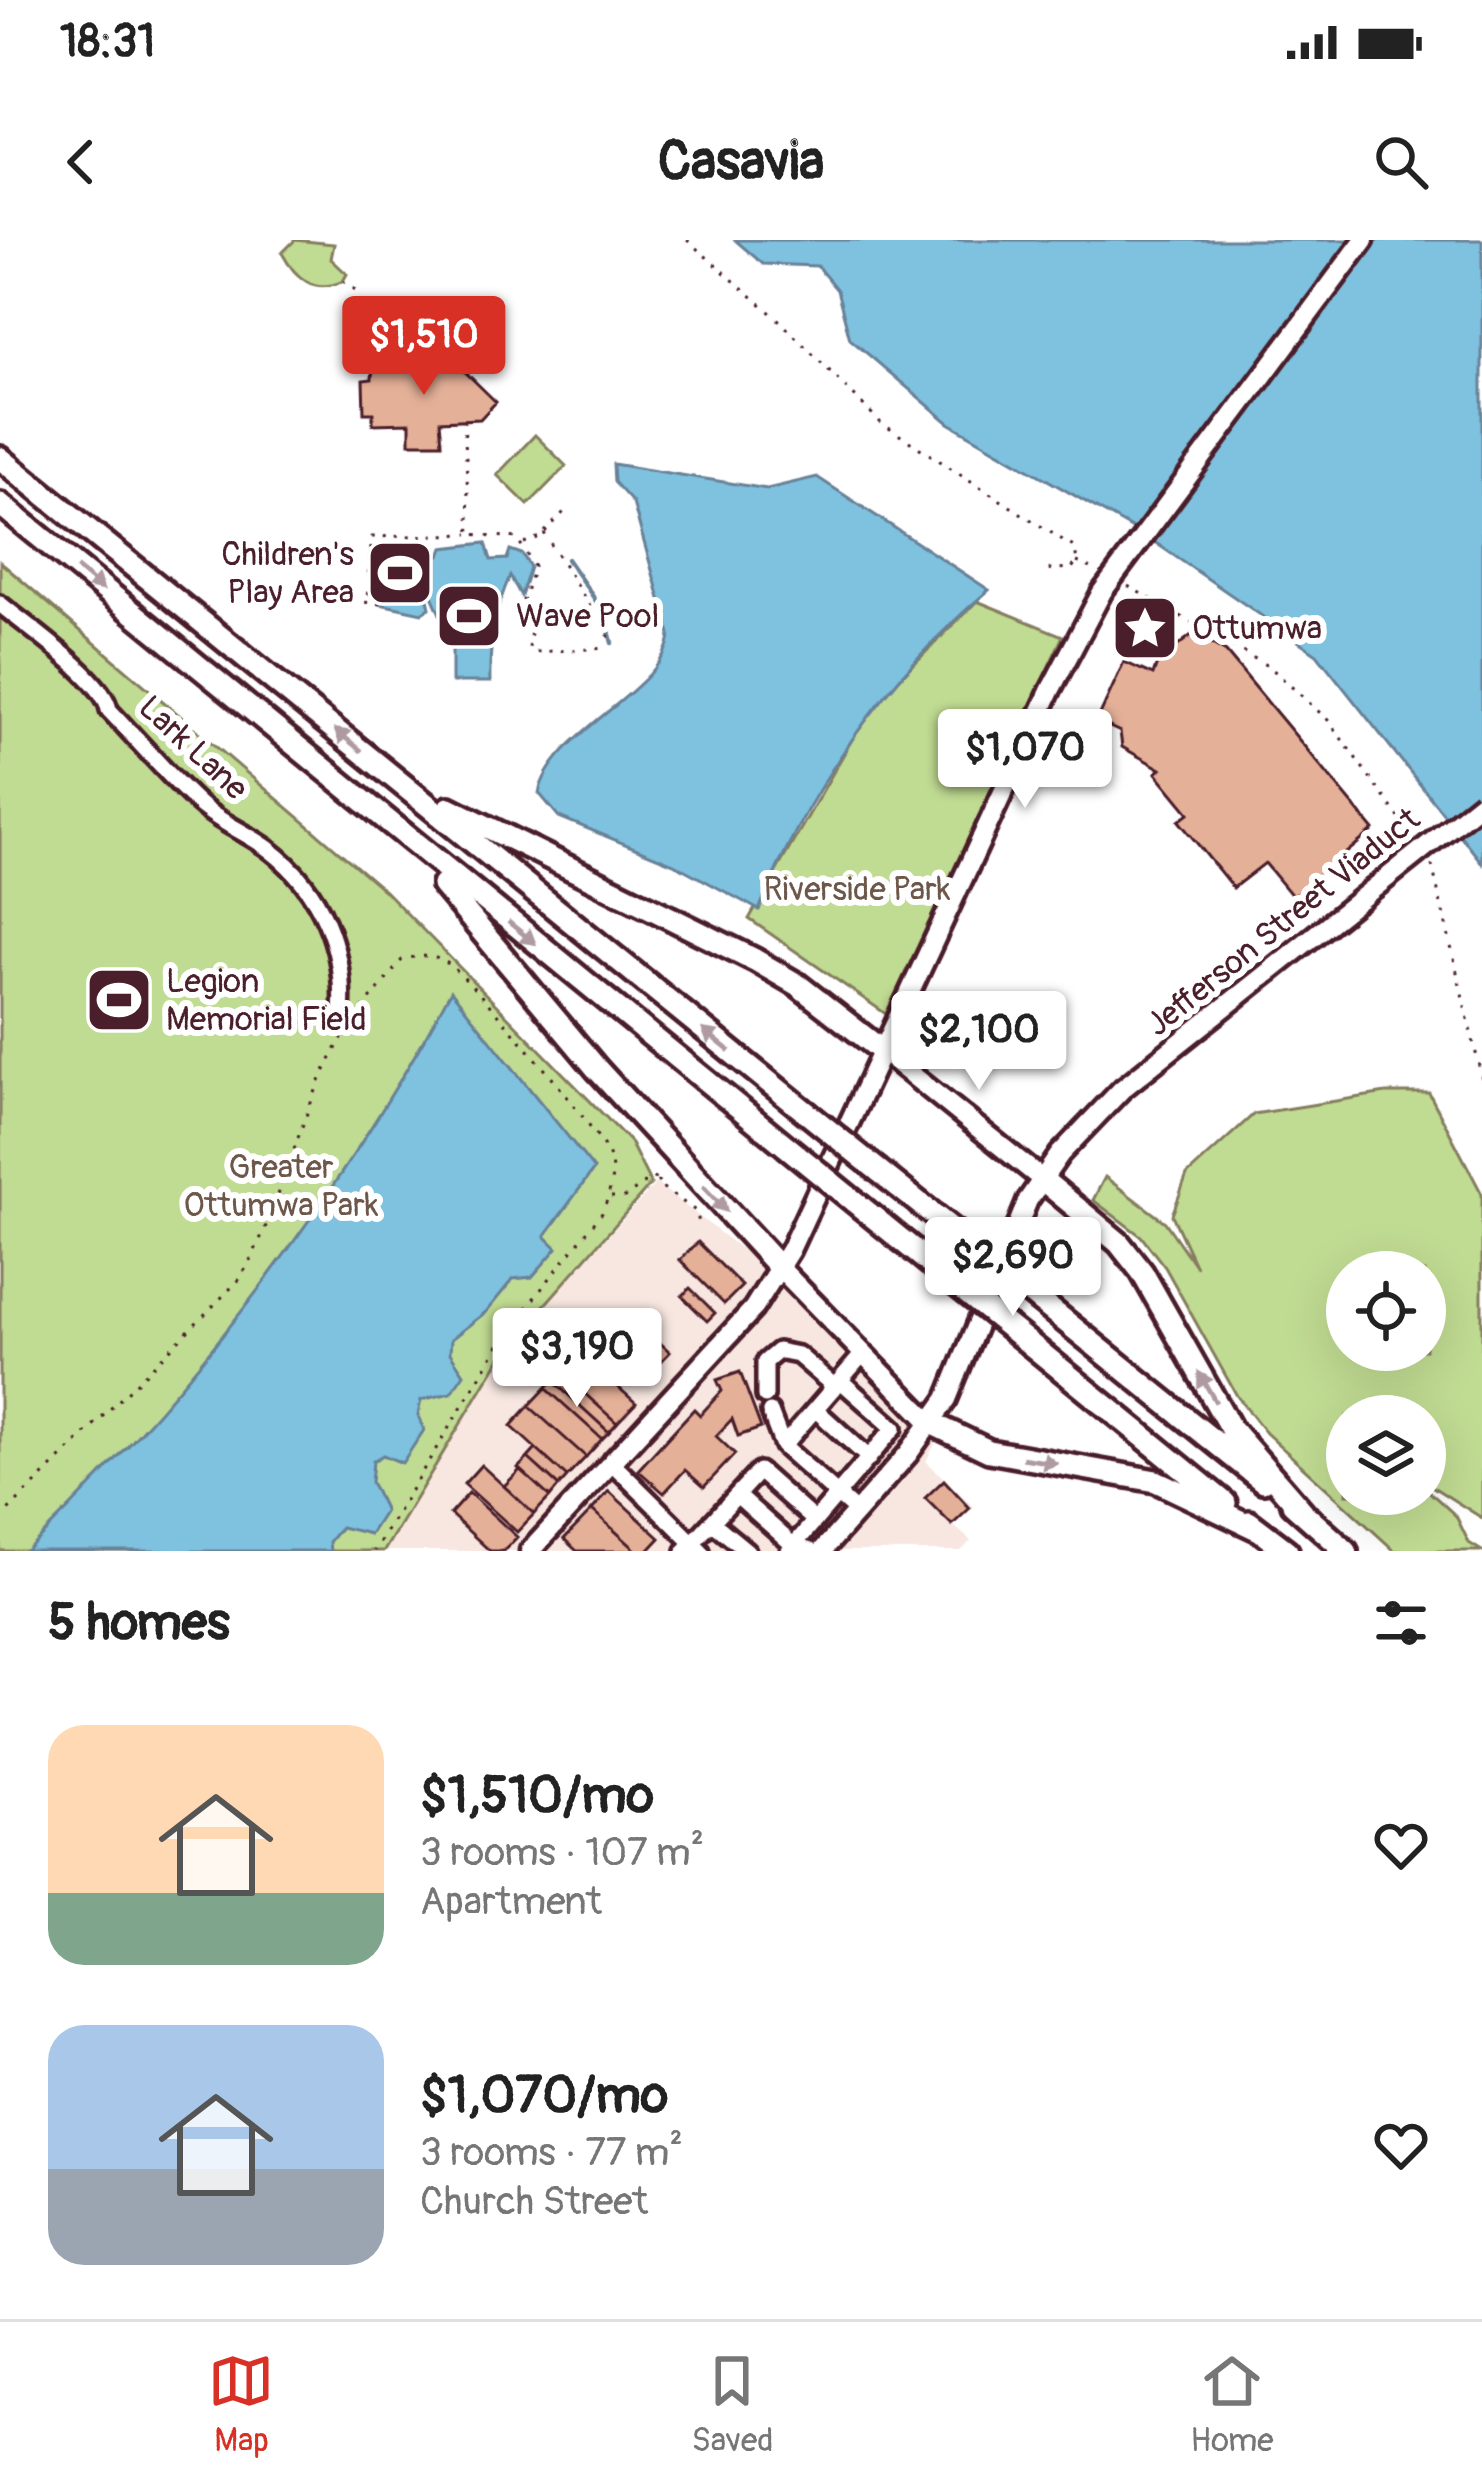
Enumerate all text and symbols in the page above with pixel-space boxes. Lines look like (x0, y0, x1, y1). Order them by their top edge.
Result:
text: 18:31 (60, 14, 155, 70)
text: Casavia (658, 128, 824, 196)
icon: back (48, 129, 114, 195)
icon: search (1368, 129, 1434, 195)
pin: $1,510 (326, 296, 522, 398)
text: $1,510 (369, 310, 479, 359)
place label: Children's Play Area (221, 534, 354, 613)
sports icon: Children's Play Area (365, 538, 435, 608)
one-way arrow (75, 566, 105, 592)
sports icon: Wave Pool (434, 581, 504, 651)
place icon: Ottumwa (1110, 593, 1180, 663)
place label: Wave Pool (516, 596, 659, 637)
place label: Ottumwa (1192, 608, 1322, 649)
street label: Lark Lane (130, 687, 256, 809)
pin: $1,070 (927, 709, 1123, 811)
text: $1,070 (965, 723, 1085, 772)
one-way arrow (333, 728, 363, 754)
street label: Jefferson Street Viaduct (1138, 799, 1429, 1045)
park label: Riverside Park (763, 869, 951, 910)
one-way arrow (506, 919, 537, 945)
place label: Legion Memorial Field (166, 961, 367, 1040)
sports icon: Legion Memorial Field (84, 965, 154, 1035)
pin: $2,100 (881, 991, 1077, 1093)
text: $2,100 (918, 1005, 1040, 1054)
one-way arrow (700, 1027, 731, 1053)
park label: Greater Ottumwa Park (183, 1147, 379, 1226)
one-way arrow (701, 1185, 728, 1214)
pin: $2,690 (915, 1217, 1111, 1319)
text: $2,690 (952, 1231, 1074, 1280)
map controls (1326, 1251, 1446, 1515)
button: locate (1326, 1251, 1446, 1371)
pin: $3,190 (479, 1308, 675, 1410)
text: $3,190 (520, 1322, 634, 1371)
one-way arrow (1197, 1370, 1218, 1404)
button: layers (1326, 1395, 1446, 1515)
one-way arrow (1022, 1451, 1059, 1470)
icon: filters (1368, 1590, 1434, 1656)
text: 5 homes (48, 1591, 230, 1655)
text: $1,510/mo (420, 1764, 654, 1828)
icon: home (144, 1773, 288, 1917)
icon: heart (1368, 1812, 1434, 1878)
text: 3 rooms · 107 m² (420, 1828, 704, 1877)
text: Apartment (420, 1877, 602, 1926)
text: $1,070/mo (420, 2064, 668, 2128)
icon: home (144, 2073, 288, 2217)
icon: heart (1368, 2112, 1434, 2178)
text: 3 rooms · 77 m² (420, 2128, 683, 2177)
text: Church Street (420, 2177, 648, 2226)
tab: Map (208, 2348, 274, 2461)
tab: Saved (691, 2348, 773, 2461)
tab: Home (1190, 2348, 1274, 2461)

